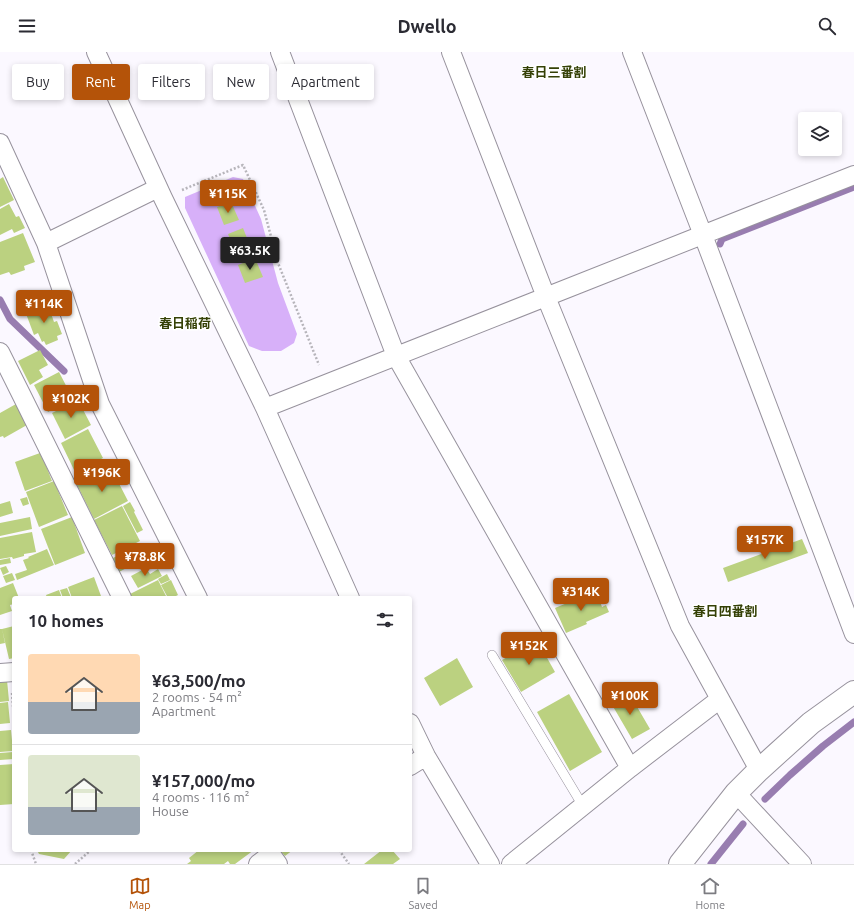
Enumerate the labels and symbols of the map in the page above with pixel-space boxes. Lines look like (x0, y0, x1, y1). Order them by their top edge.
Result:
district label: 春日三番割 (521, 65, 587, 79)
pin: ¥115K (200, 180, 256, 214)
pin: ¥63.5K (217, 237, 283, 271)
pin: ¥114K (16, 290, 72, 324)
district label: 春日稲荷 (159, 316, 211, 330)
pin: ¥102K (43, 385, 99, 419)
pin: ¥196K (74, 459, 130, 493)
pin: ¥157K (737, 526, 793, 560)
pin: ¥78.8K (112, 543, 178, 577)
pin: ¥314K (553, 578, 609, 612)
district label: 春日四番割 (692, 604, 758, 618)
pin: ¥152K (501, 632, 557, 666)
pin: ¥100K (602, 682, 658, 716)

